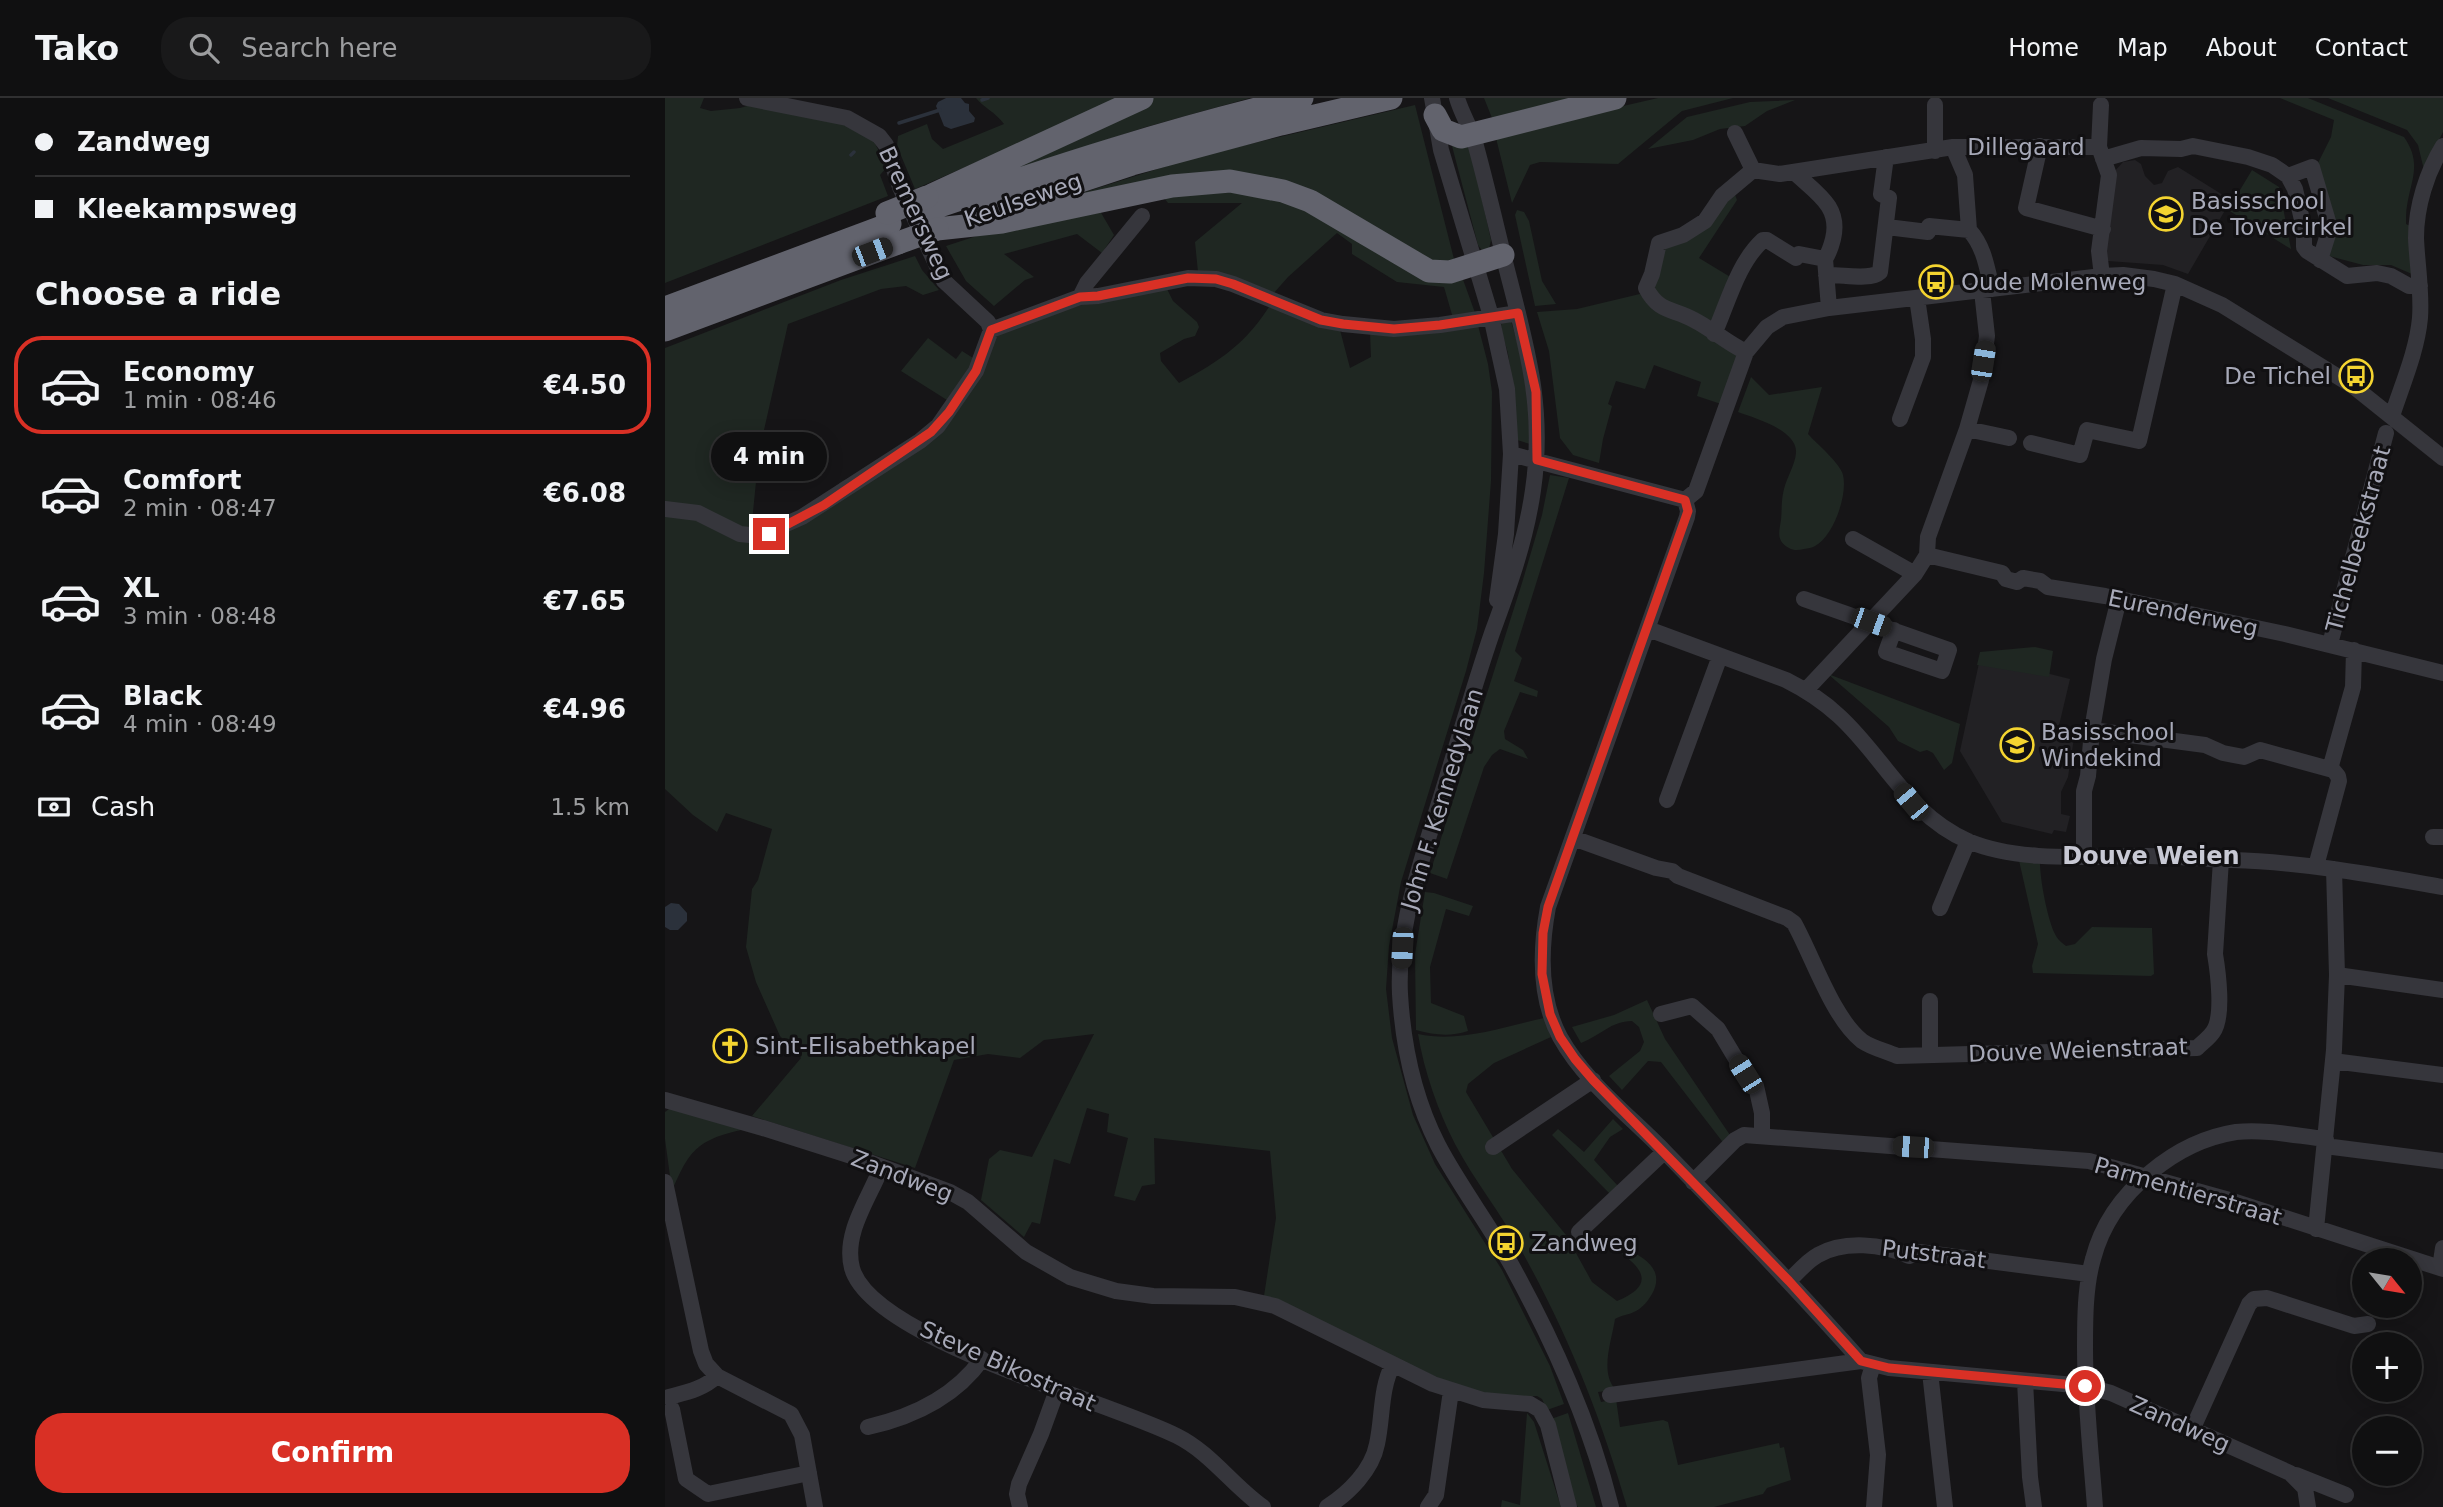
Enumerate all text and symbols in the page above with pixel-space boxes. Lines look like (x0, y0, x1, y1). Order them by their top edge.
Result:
search box (161, 17, 651, 80)
text: Tako (35, 29, 119, 68)
icon: search (185, 29, 223, 67)
text: Search here (241, 33, 397, 63)
text: Home (2008, 34, 2079, 62)
text: Map (2117, 34, 2168, 62)
text: About (2206, 34, 2277, 62)
text: Contact (2315, 34, 2408, 62)
text: Zandweg (77, 127, 211, 157)
street label: Dillegaard (1967, 134, 2085, 160)
street label: Bremersweg (874, 142, 958, 284)
street label: Keulseweg (961, 168, 1085, 232)
place label: Basisschool De Tovercirkel (2191, 188, 2353, 240)
text: Kleekampsweg (77, 194, 298, 224)
school or university icon: Basisschool De Tovercirkel (2147, 195, 2185, 233)
car (849, 235, 896, 269)
bus stop icon: Oude Molenweg (1917, 263, 1955, 301)
place label: Oude Molenweg (1961, 269, 2146, 295)
text: Choose a ride (35, 275, 281, 313)
car (1970, 339, 1997, 383)
icon: car (39, 354, 102, 417)
text: Economy (123, 357, 254, 387)
bus stop icon: De Tichel (2337, 357, 2375, 395)
place label: De Tichel (2224, 363, 2331, 389)
text: €4.50 (544, 370, 626, 400)
text: 1 min · 08:46 (123, 387, 277, 413)
callout: 4 min (711, 432, 827, 482)
text: 4 min (733, 443, 805, 469)
street label: Tichelbeekstraat (2320, 443, 2395, 636)
icon: car (39, 462, 102, 525)
text: Comfort (123, 465, 241, 495)
text: €6.08 (544, 478, 626, 508)
text: 2 min · 08:47 (123, 495, 277, 521)
route end (753, 518, 785, 550)
icon: car (39, 570, 102, 633)
text: XL (123, 573, 160, 603)
street label: Eurenderweg (2106, 584, 2260, 642)
text: €7.65 (544, 586, 626, 616)
text: 3 min · 08:48 (123, 603, 277, 629)
car (1848, 605, 1895, 639)
icon: car (39, 678, 102, 741)
text: Black (123, 681, 202, 711)
street label: John F. Kennedylaan (1395, 685, 1488, 915)
text: €4.96 (544, 694, 626, 724)
text: 4 min · 08:49 (123, 711, 277, 737)
place label: Basisschool Windekind (2041, 719, 2175, 771)
school or university icon: Basisschool Windekind (1998, 726, 2036, 764)
car (1890, 779, 1933, 825)
icon: cash (35, 788, 73, 826)
text: Cash (91, 792, 155, 822)
text: 1.5 km (550, 794, 630, 820)
district label: Douve Weien (2062, 842, 2240, 870)
car (1391, 926, 1414, 970)
church icon: Sint-Elisabethkapel (711, 1027, 749, 1065)
place label: Sint-Elisabethkapel (755, 1033, 976, 1059)
street label: Douve Weienstraat (1968, 1033, 2188, 1067)
car (1725, 1051, 1766, 1097)
car (1892, 1135, 1935, 1159)
street label: Zandweg (848, 1145, 956, 1207)
street label: Parmentierstraat (2091, 1152, 2285, 1230)
bus stop icon: Zandweg (1487, 1224, 1525, 1262)
place label: Zandweg (1531, 1230, 1638, 1256)
street label: Putstraat (1880, 1235, 1988, 1273)
north arrow (2352, 1248, 2422, 1318)
map controls (2352, 1248, 2422, 1486)
street label: Steve Bikostraat (916, 1316, 1100, 1416)
button: + (2352, 1332, 2422, 1402)
route start (2069, 1370, 2101, 1402)
street label: Zandweg (2126, 1390, 2234, 1458)
button: Confirm (35, 1413, 630, 1493)
button: − (2352, 1416, 2422, 1486)

